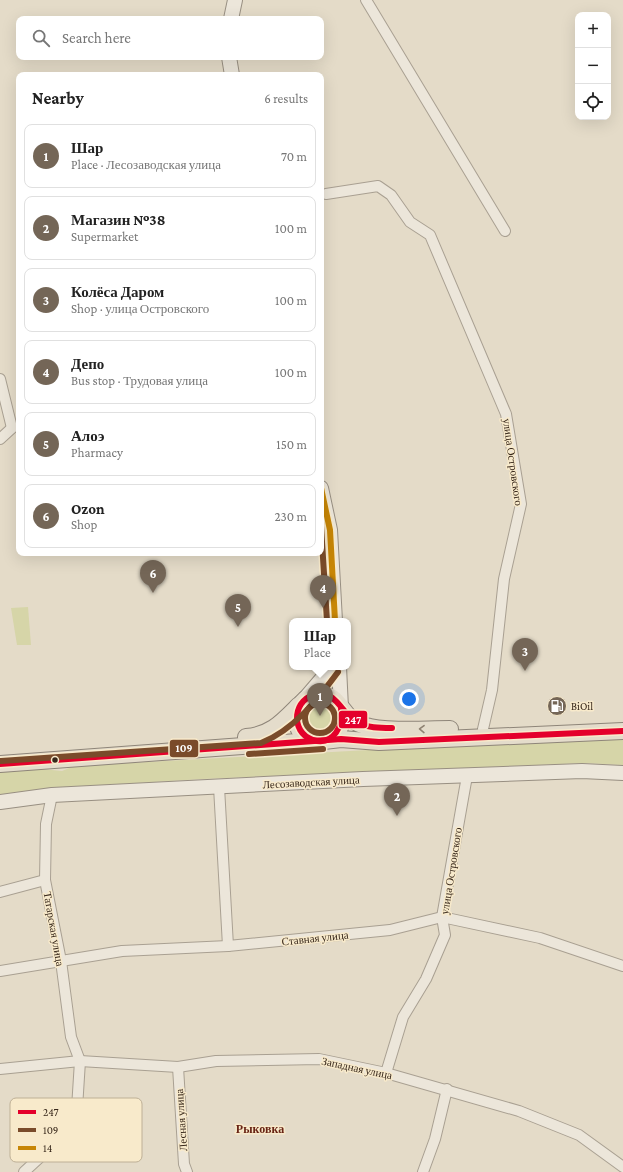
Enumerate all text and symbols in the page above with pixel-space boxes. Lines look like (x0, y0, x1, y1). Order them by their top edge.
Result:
map controls (575, 12, 611, 120)
button: + (575, 12, 611, 48)
search box (16, 16, 324, 60)
icon: search (30, 27, 52, 49)
text: Search here (62, 30, 131, 46)
button: − (575, 48, 611, 84)
button: locate (575, 84, 611, 120)
text: Nearby (32, 89, 84, 108)
text: 6 results (264, 91, 308, 106)
text: Шар (71, 140, 103, 156)
text: 1 (44, 149, 48, 164)
text: 70 m (281, 149, 307, 164)
text: Place · Лесозаводская улица (71, 157, 221, 172)
text: Магазин №38 (71, 212, 165, 228)
text: 2 (43, 221, 49, 236)
text: 100 m (275, 221, 307, 236)
text: Supermarket (71, 229, 138, 244)
text: Колёса Даром (71, 284, 164, 300)
text: 3 (43, 293, 49, 308)
text: 100 m (275, 293, 307, 308)
text: Shop · улица Островского (71, 301, 209, 316)
text: Депо (71, 356, 104, 372)
text: 4 (42, 365, 50, 380)
text: 100 m (275, 365, 307, 380)
text: Bus stop · Трудовая улица (71, 373, 208, 388)
street label: улица Островского (501, 418, 525, 507)
text: Алоэ (71, 428, 104, 444)
text: 5 (43, 437, 49, 452)
text: 150 m (276, 437, 307, 452)
text: Pharmacy (71, 445, 123, 460)
text: Ozon (71, 501, 105, 517)
text: 6 (42, 509, 50, 524)
text: 230 m (274, 509, 307, 524)
text: Shop (71, 517, 97, 532)
pin: 6 (140, 560, 166, 593)
pin: 4 (310, 575, 336, 608)
pin: 5 (225, 594, 251, 627)
popup (289, 618, 351, 670)
text: Шар (304, 628, 336, 644)
pin: 3 (512, 638, 538, 671)
text: Place (304, 645, 331, 660)
pin: 1 (307, 683, 333, 716)
your location (399, 689, 419, 709)
fuel station icon: BiOil (546, 695, 568, 717)
place label: BiOil (571, 700, 593, 712)
line badge: 247 (338, 710, 368, 729)
text: 247 (345, 714, 361, 726)
one-way arrow (419, 725, 425, 733)
line badge: 109 (169, 739, 199, 758)
text: 109 (176, 742, 192, 754)
unlabelled marker (50, 755, 60, 765)
street label: Лесозаводская улица (262, 773, 360, 791)
pin: 2 (384, 783, 410, 816)
street label: улица Островского (438, 826, 464, 915)
street label: Татарская улица (42, 891, 66, 967)
street label: Ставная улица (281, 929, 349, 947)
street label: Западная улица (321, 1055, 393, 1081)
street label: Лесная улица (173, 1088, 189, 1152)
legend (10, 1098, 142, 1162)
text: 247 (43, 1106, 59, 1118)
district label: Рыковка (236, 1122, 284, 1136)
text: 109 (43, 1124, 58, 1136)
text: 14 (43, 1142, 53, 1154)

